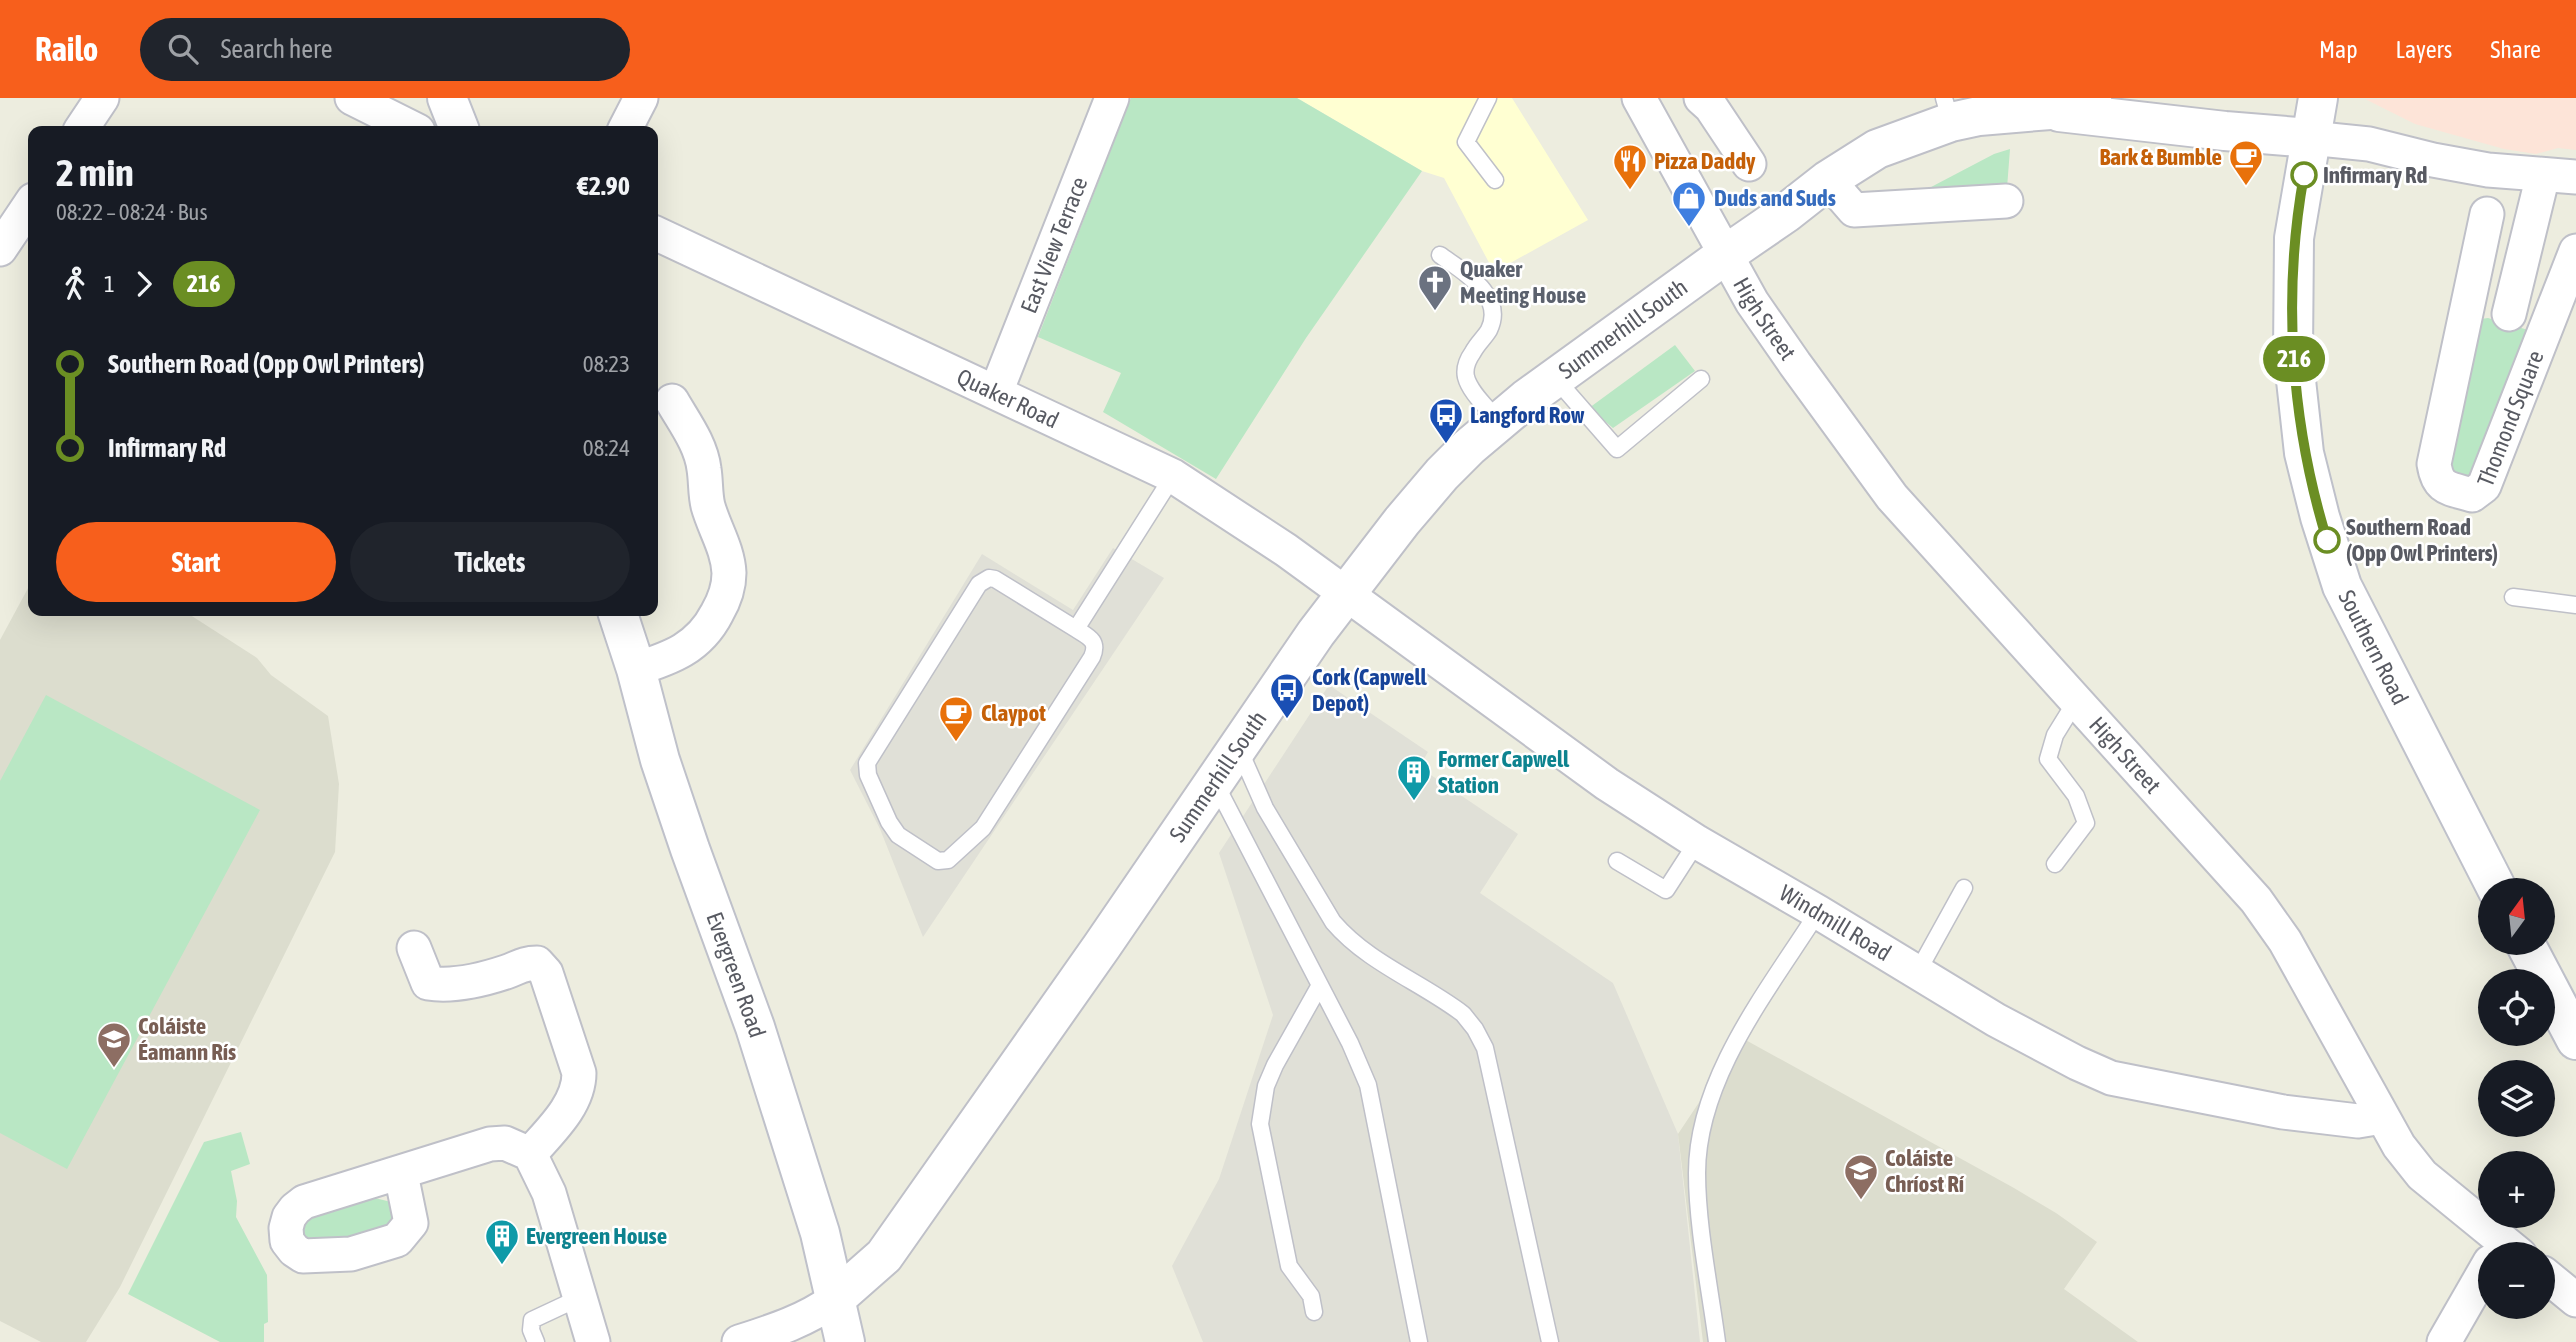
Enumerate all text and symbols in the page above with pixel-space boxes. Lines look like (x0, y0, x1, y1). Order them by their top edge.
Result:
search box (140, 18, 630, 81)
text: Railo (35, 30, 98, 68)
icon: search (164, 30, 202, 68)
text: Search here (220, 34, 333, 64)
text: Map (2319, 36, 2358, 63)
text: Layers (2396, 36, 2452, 63)
text: Share (2490, 36, 2541, 63)
cafe icon: Bark & Bumble (2227, 138, 2265, 187)
restaurant icon: Pizza Daddy (1611, 142, 1649, 191)
place label: Bark & Bumble (2099, 144, 2222, 170)
place label: Pizza Daddy (1654, 148, 1756, 174)
text: 2 min (56, 151, 134, 194)
marker: Infirmary Rd (2291, 162, 2317, 188)
place label: Infirmary Rd (2323, 162, 2428, 188)
text: €2.90 (577, 171, 630, 201)
street label: East View Terrace (1015, 173, 1093, 317)
shop icon: Duds and Suds (1670, 179, 1708, 228)
place label: Duds and Suds (1714, 185, 1836, 211)
text: 08:22 – 08:24 · Bus (56, 199, 208, 225)
place label: Quaker Meeting House (1460, 256, 1586, 308)
church icon: Quaker Meeting House (1416, 263, 1454, 312)
icon: walk (56, 265, 94, 303)
icon: forward (125, 265, 163, 303)
text: 216 (187, 270, 221, 297)
text: 1 (104, 271, 115, 297)
street label: High Street (1728, 273, 1801, 365)
street label: Summerhill South (1554, 274, 1692, 384)
line badge: 216 (2254, 336, 2334, 382)
text: 216 (2277, 345, 2311, 372)
street label: Thomond Square (2472, 347, 2549, 490)
text: Southern Road (Opp Owl Printers) (108, 349, 425, 379)
text: 08:23 (583, 351, 630, 377)
street label: Quaker Road (953, 364, 1063, 433)
bus stop icon: Langford Row (1427, 396, 1465, 445)
place label: Langford Row (1470, 402, 1585, 428)
text: Infirmary Rd (108, 433, 226, 463)
text: 08:24 (583, 435, 630, 461)
place label: Southern Road (Opp Owl Printers) (2346, 514, 2498, 566)
button: Start (56, 522, 336, 602)
button: Tickets (350, 522, 630, 602)
marker: Southern Road (Opp Owl Printers) (2314, 527, 2340, 553)
street label: Southern Road (2333, 586, 2413, 709)
place label: Cork (Capwell Depot) (1312, 664, 1427, 716)
bus stop icon: Cork (Capwell Depot) (1268, 671, 1306, 720)
cafe icon: Claypot (937, 694, 975, 743)
place label: Claypot (981, 700, 1046, 726)
street label: Summerhill South (1164, 706, 1272, 847)
street label: High Street (2084, 712, 2166, 798)
place label: Former Capwell Station (1438, 746, 1570, 798)
building icon: Former Capwell Station (1395, 753, 1433, 802)
north arrow (2478, 878, 2555, 956)
map controls (2478, 878, 2555, 1319)
street label: Windmill Road (1775, 880, 1896, 966)
street label: Evergreen Road (701, 909, 770, 1041)
button: locate (2478, 969, 2555, 1046)
place label: Coláiste Éamann Rís (138, 1013, 236, 1065)
school or university icon: Coláiste Éamann Rís (95, 1020, 133, 1069)
button: layers (2478, 1060, 2555, 1137)
place label: Coláiste Chríost Rí (1885, 1145, 1965, 1197)
button: + (2478, 1151, 2555, 1228)
school or university icon: Coláiste Chríost Rí (1842, 1152, 1880, 1201)
building icon: Evergreen House (483, 1217, 521, 1266)
place label: Evergreen House (526, 1223, 667, 1249)
button: − (2478, 1242, 2555, 1319)

